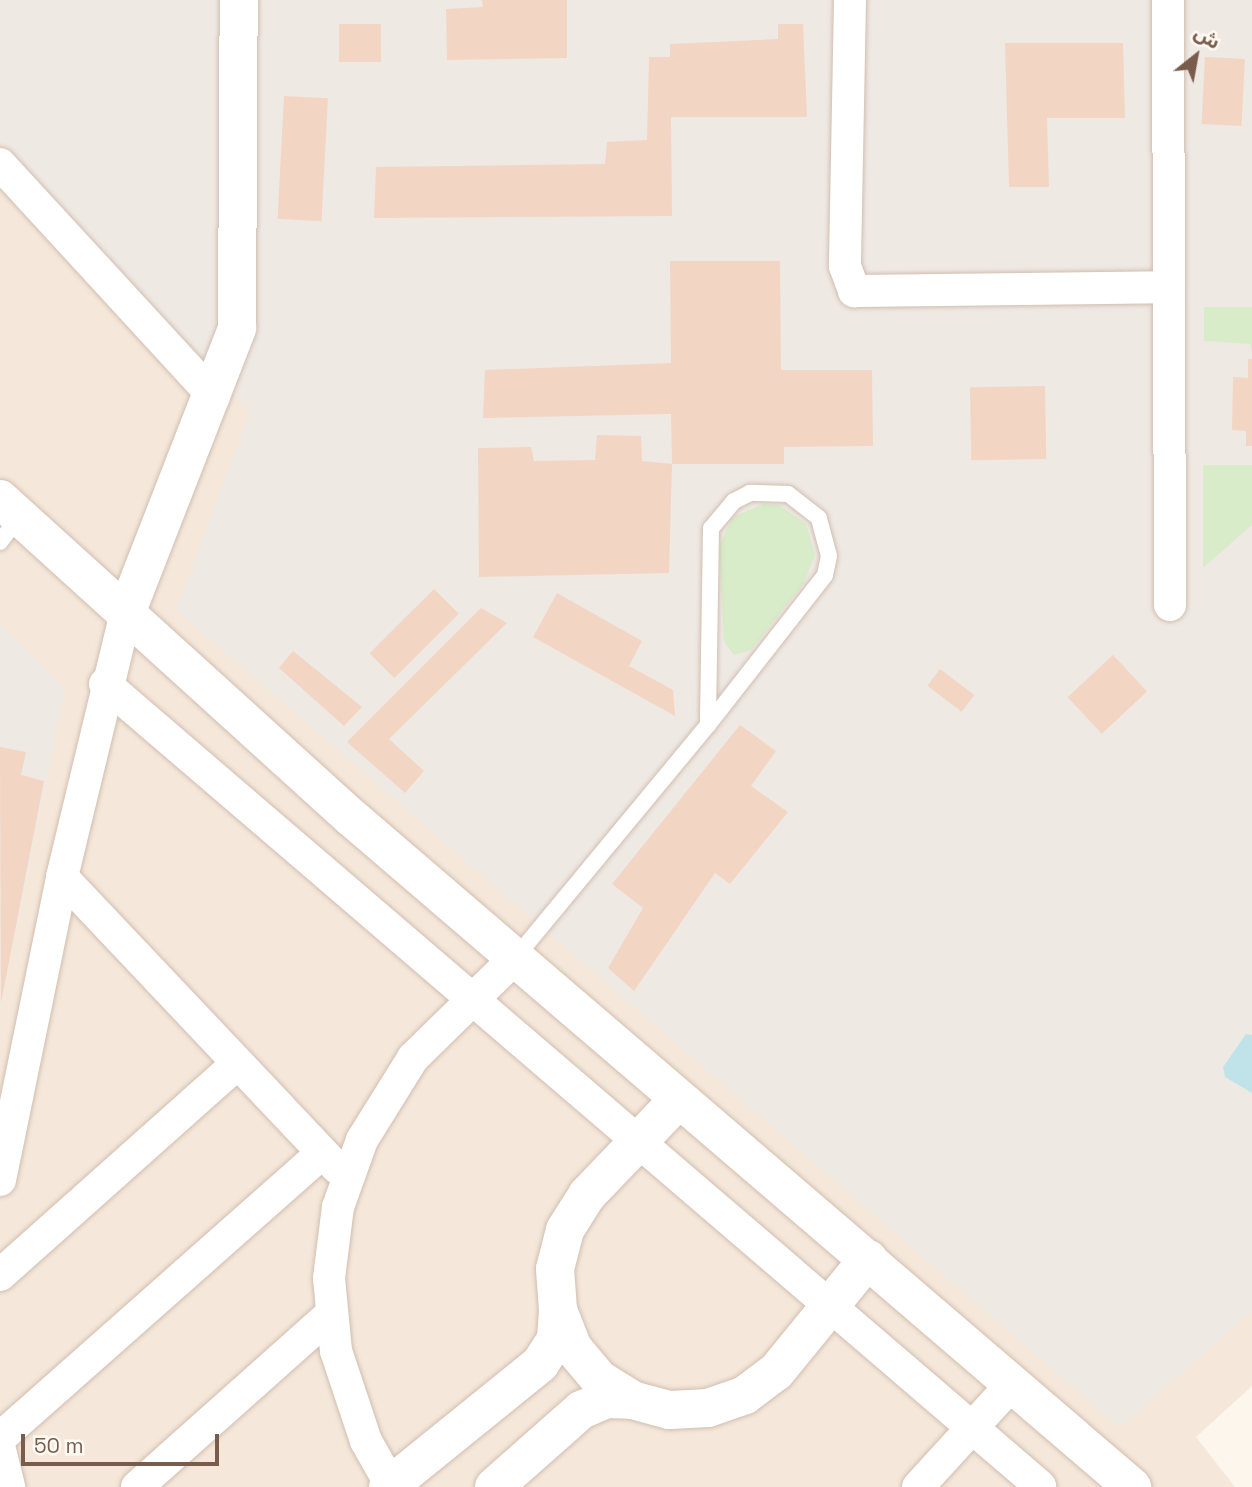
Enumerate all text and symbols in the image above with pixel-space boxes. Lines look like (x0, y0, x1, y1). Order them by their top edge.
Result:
text: ش (1189, 20, 1225, 55)
north arrow (1161, 21, 1231, 91)
scale bar (24, 1420, 222, 1464)
text: 50 m (34, 1432, 84, 1459)

